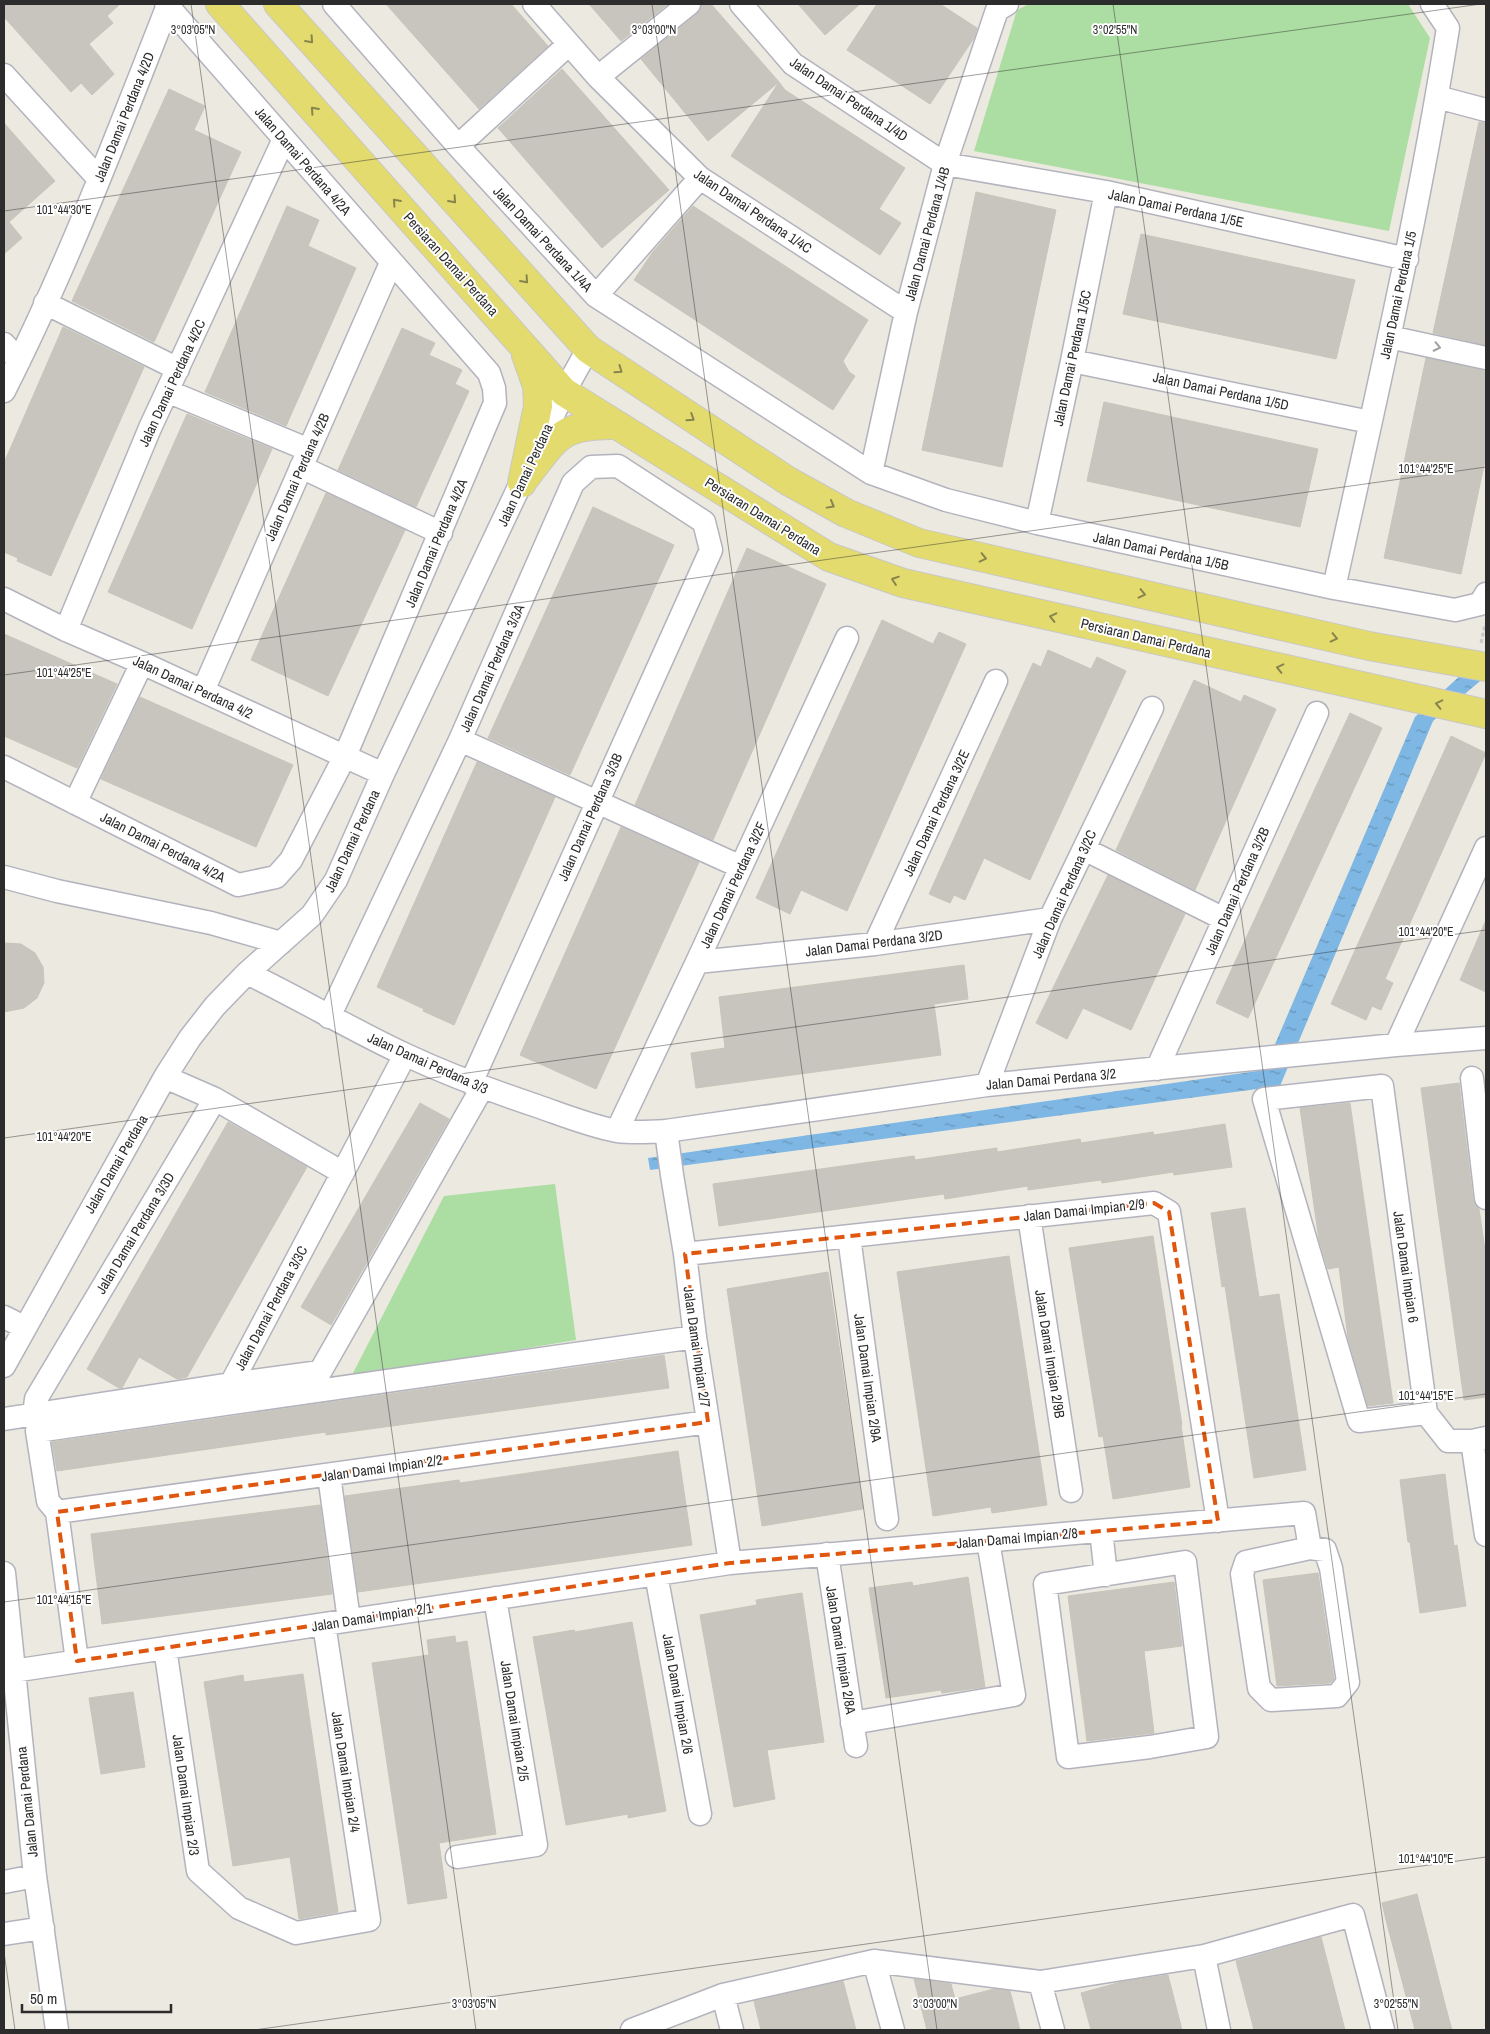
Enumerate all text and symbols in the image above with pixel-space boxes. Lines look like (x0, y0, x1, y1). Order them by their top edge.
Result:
text: 3°03'05"N (171, 22, 215, 38)
text: 3°03'00"N (632, 22, 676, 38)
text: 3°02'55"N (1093, 22, 1137, 38)
one-way arrow (304, 35, 313, 44)
street label: Jalan Damai Perdana 4/2D (90, 49, 158, 185)
street label: Jalan Damai Perdana 1/4D (787, 53, 911, 145)
street label: Jalan Damai Perdana 4/2A (251, 103, 355, 219)
one-way arrow (311, 107, 320, 116)
street label: Jalan Damai Perdana 1/4C (691, 165, 815, 257)
street label: Jalan Damai Perdana 1/4B (900, 165, 954, 303)
street label: Jalan Damai Perdana 1/4A (489, 182, 597, 296)
street label: Jalan Damai Perdana 1/5E (1107, 185, 1245, 231)
one-way arrow (447, 195, 456, 204)
one-way arrow (393, 199, 402, 208)
text: 101°44'30"E (36, 202, 92, 218)
street label: Persiaran Damai Perdana (400, 208, 503, 320)
street label: Jalan Damai Perdana 1/5 (1376, 229, 1420, 361)
one-way arrow (519, 274, 528, 283)
street label: Jalan Damai Perdana 1/5C (1049, 288, 1095, 428)
street label: Jalan Damai Perdana 4/2C (135, 316, 209, 450)
one-way arrow (1432, 341, 1441, 352)
one-way arrow (613, 364, 623, 373)
street label: Jalan Damai Perdana 1/5D (1151, 368, 1291, 414)
street label: Jalan Damai Perdana 4/2B (261, 410, 333, 544)
one-way arrow (686, 412, 695, 422)
street label: Jalan Damai Perdana (493, 420, 557, 529)
text: 101°44'25"E (1398, 461, 1454, 477)
street label: Persiaran Damai Perdana (702, 473, 825, 559)
street label: Jalan Damai Perdana 4/2A (401, 476, 471, 610)
one-way arrow (825, 499, 834, 509)
street label: Jalan Damai Perdana 1/5B (1092, 528, 1231, 574)
one-way arrow (979, 552, 988, 563)
one-way arrow (891, 576, 900, 586)
one-way arrow (1137, 588, 1146, 599)
street label: Jalan Damai Perdana 3/3A (456, 601, 528, 735)
one-way arrow (1049, 612, 1058, 623)
street label: Persiaran Damai Perdana (1079, 614, 1214, 662)
one-way arrow (1330, 632, 1339, 643)
street label: Jalan Damai Perdana 4/2 (130, 651, 256, 723)
one-way arrow (1276, 663, 1285, 674)
text: 101°44'25"E (36, 665, 92, 681)
one-way arrow (1434, 699, 1443, 710)
street label: Jalan Damai Perdana 3/2E (899, 747, 973, 879)
street label: Jalan Damai Perdana 3/3B (554, 750, 626, 884)
street label: Jalan Damai Perdana (320, 786, 384, 895)
street label: Jalan Damai Perdana 4/2A (98, 808, 229, 886)
street label: Jalan Damai Perdana 3/2F (696, 819, 770, 951)
street label: Jalan Damai Perdana 3/2B (1201, 824, 1273, 958)
street label: Jalan Damai Perdana 3/2C (1028, 827, 1100, 961)
text: 101°44'20"E (1398, 924, 1454, 940)
street label: Jalan Damai Perdana 3/2D (804, 926, 944, 960)
street label: Jalan Damai Perdana 3/3 (365, 1028, 491, 1098)
street label: Jalan Damai Perdana 3/2 (985, 1064, 1117, 1094)
street label: Jalan Damai Perdana (80, 1111, 152, 1217)
text: 101°44'20"E (36, 1129, 92, 1145)
street label: Jalan Damai Perdana 3/3D (92, 1169, 178, 1297)
street label: Jalan Damai Impian 2/9 (1022, 1195, 1146, 1225)
street label: Jalan Damai Impian 6 (1389, 1210, 1423, 1324)
street label: Jalan Damai Perdana 3/3C (231, 1243, 311, 1373)
street label: Jalan Damai Impian 2/7 (680, 1285, 714, 1409)
street label: Jalan Damai Impian 2/9B (1031, 1289, 1069, 1420)
street label: Jalan Damai Impian 2/9A (850, 1313, 886, 1444)
text: 101°44'15"E (1398, 1388, 1454, 1404)
street label: Jalan Damai Impian 2/2 (320, 1451, 444, 1485)
street label: Jalan Damai Impian 2/8 (956, 1524, 1078, 1552)
street label: Jalan Damai Impian 2/8A (822, 1585, 860, 1716)
text: 101°44'15"E (36, 1592, 92, 1608)
street label: Jalan Damai Impian 2/1 (310, 1598, 434, 1635)
street label: Jalan Damai Impian 2/6 (659, 1632, 697, 1756)
street label: Jalan Damai Impian 2/5 (497, 1659, 533, 1783)
street label: Jalan Damai Impian 2/4 (328, 1710, 365, 1834)
street label: Jalan Damai Impian 2/3 (169, 1733, 203, 1857)
street label: Jalan Damai Perdana (12, 1745, 42, 1858)
text: 101°44'10"E (1398, 1851, 1454, 1867)
scale bar (22, 1982, 171, 2014)
text: 50 m (30, 1988, 57, 2009)
text: 3°03'05"N (452, 1996, 496, 2012)
text: 3°03'00"N (913, 1996, 957, 2012)
text: 3°02'55"N (1374, 1996, 1418, 2012)

